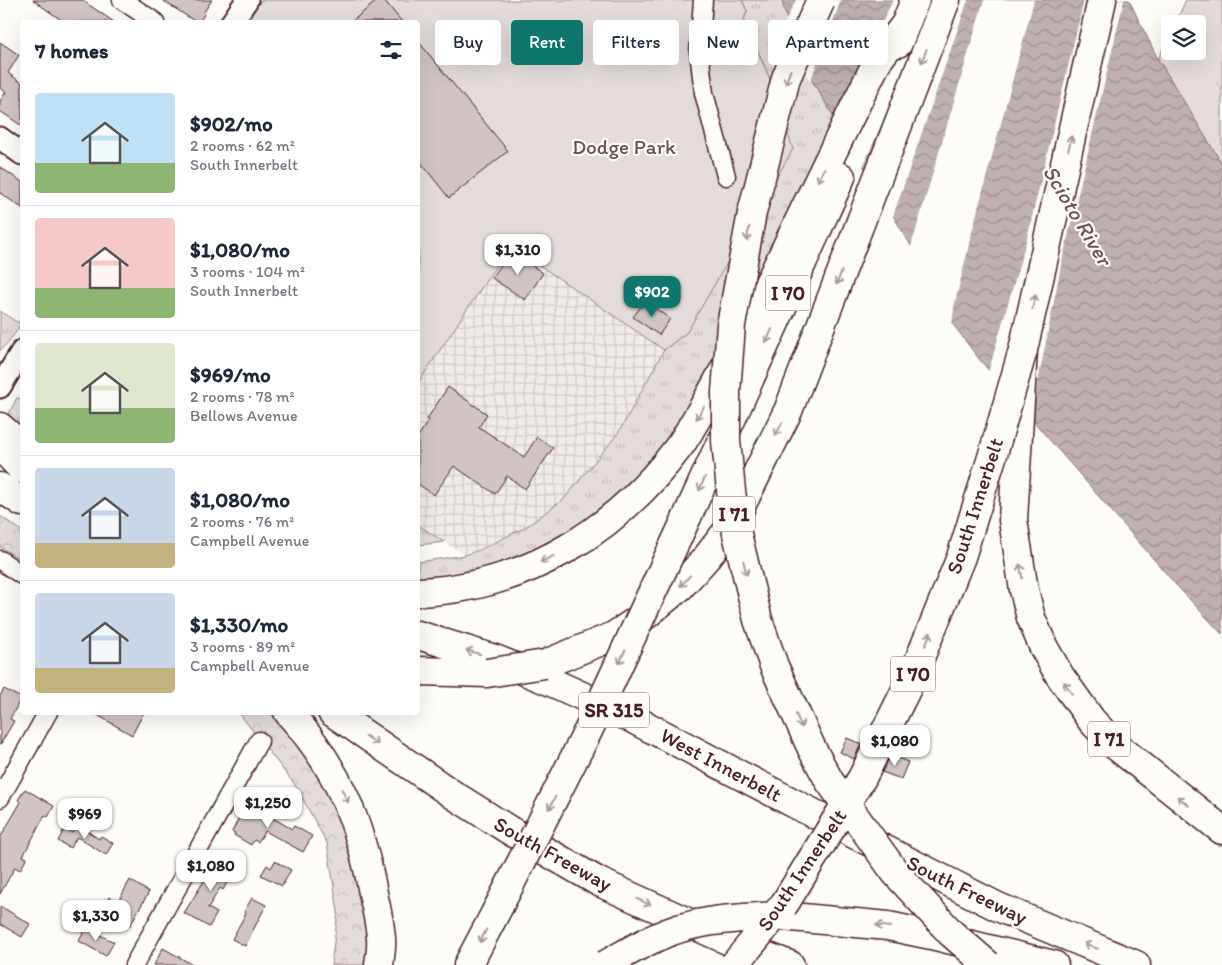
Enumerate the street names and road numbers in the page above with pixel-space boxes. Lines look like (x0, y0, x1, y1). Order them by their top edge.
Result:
road number: I 70 (766, 276, 810, 310)
street label: South Innerbelt (941, 434, 1008, 577)
road number: I 71 (713, 496, 755, 532)
road number: I 70 (890, 656, 936, 692)
road number: SR 315 (579, 692, 649, 728)
street label: West Innerbelt (656, 722, 786, 807)
road number: I 71 (1088, 722, 1130, 756)
street label: South Innerbelt (752, 804, 852, 935)
street label: South Freeway (490, 811, 617, 896)
street label: South Freeway (903, 850, 1032, 930)

